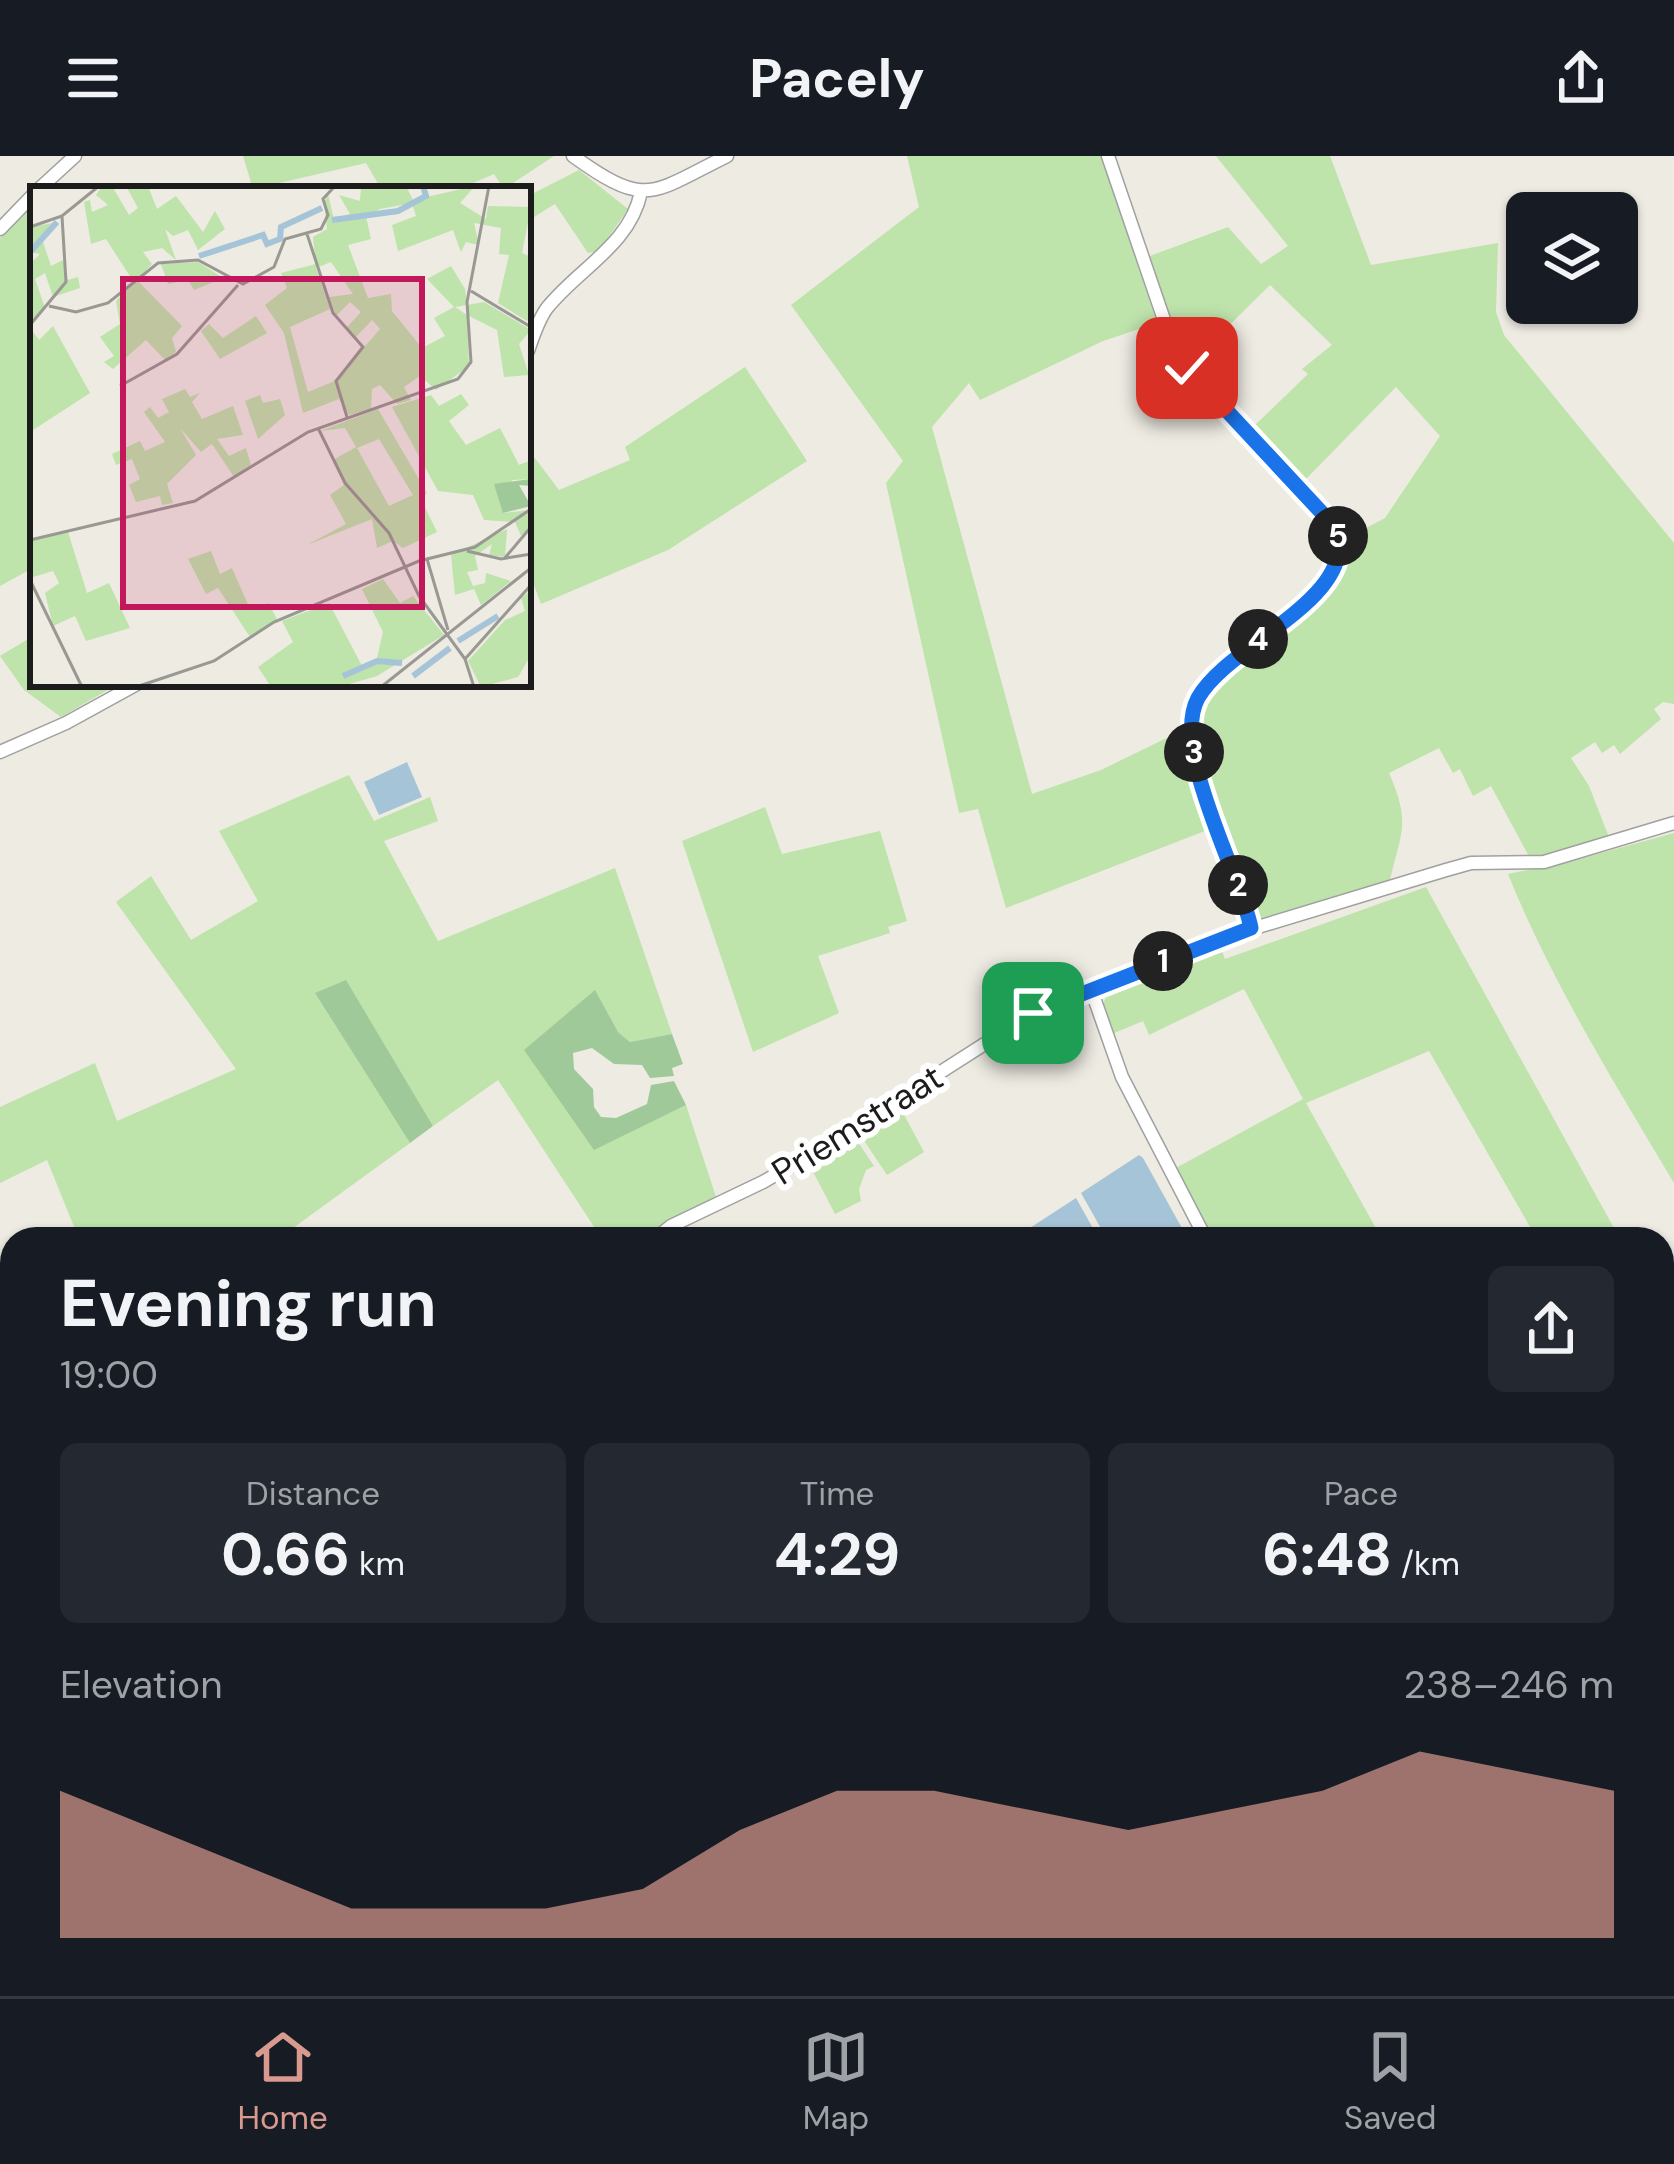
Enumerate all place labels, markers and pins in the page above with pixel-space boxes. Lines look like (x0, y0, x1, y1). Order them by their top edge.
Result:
pin (1136, 317, 1238, 419)
pin: 5 (1308, 506, 1368, 566)
pin: 4 (1228, 609, 1288, 669)
pin: 3 (1164, 722, 1224, 782)
pin: 2 (1208, 855, 1268, 915)
pin: 1 (1133, 931, 1193, 991)
pin (982, 962, 1084, 1064)

